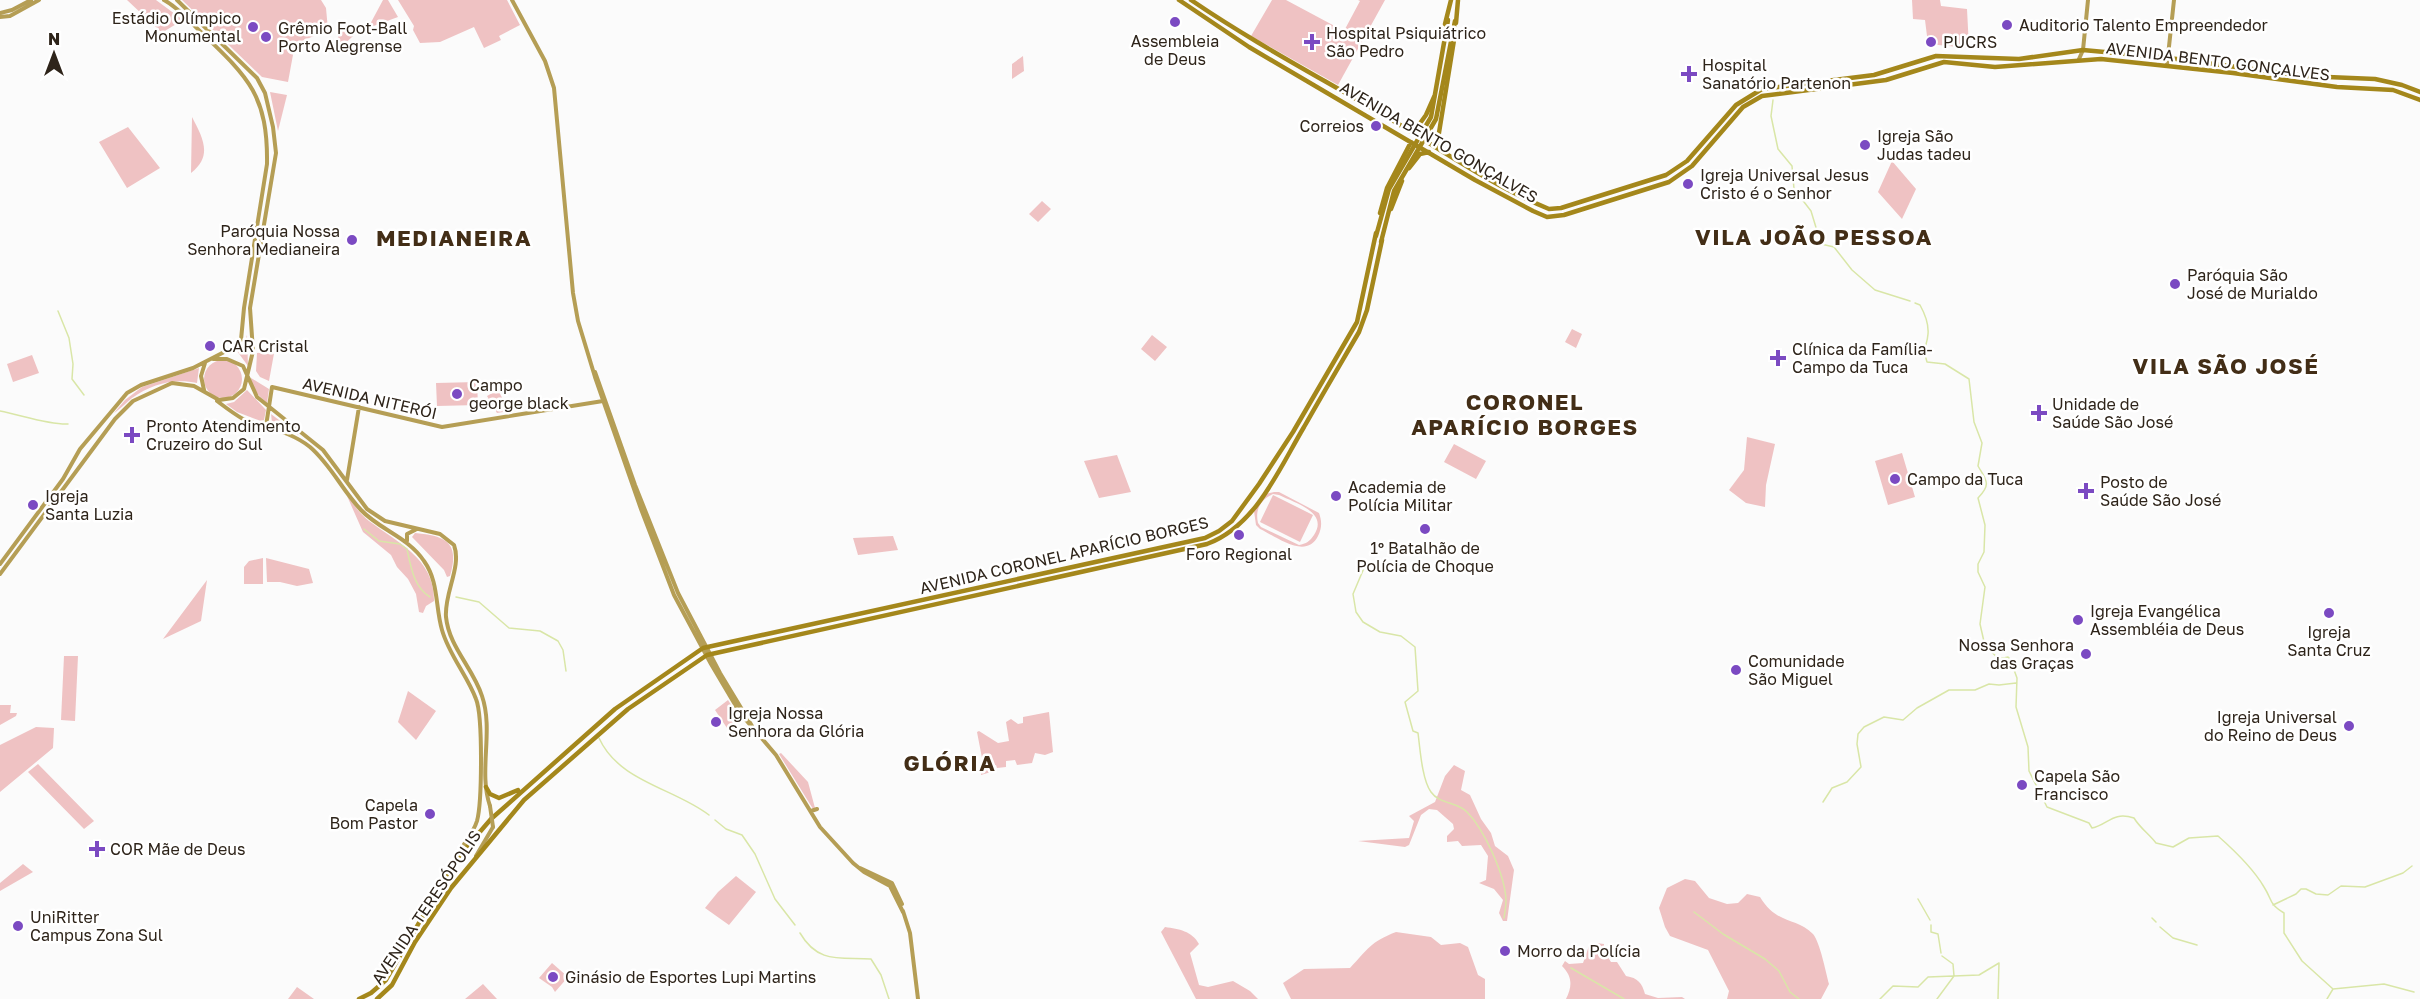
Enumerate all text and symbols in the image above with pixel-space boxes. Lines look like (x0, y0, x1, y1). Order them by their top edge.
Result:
place label: Estádio Olímpico Monumental (112, 8, 241, 46)
marker: Assembleia de Deus (1168, 15, 1182, 29)
place label: Auditorio Talento Empreendedor (2019, 15, 2268, 35)
place label: Grêmio Foot-Ball Porto Alegrense (278, 18, 407, 56)
marker: Auditorio Talento Empreendedor (2000, 18, 2014, 32)
marker: Estádio Olímpico Monumental (246, 20, 260, 34)
place label: Hospital Psiquiátrico São Pedro (1326, 23, 1486, 61)
north arrow (24, 24, 84, 84)
text: N (48, 29, 60, 49)
marker: Grêmio Foot-Ball Porto Alegrense (259, 30, 273, 44)
place label: Assembleia de Deus (1131, 31, 1219, 69)
place label: PUCRS (1943, 32, 1997, 52)
marker: Hospital Psiquiátrico São Pedro (1303, 33, 1321, 51)
marker: PUCRS (1924, 35, 1938, 49)
street label: AVENIDA BENTO GONÇALVES (2105, 37, 2331, 85)
place label: Hospital Sanatório Partenon (1702, 55, 1851, 93)
marker: Hospital Sanatório Partenon (1680, 65, 1698, 83)
street label: AVENIDA BENTO GONÇALVES (1336, 77, 1542, 207)
place label: Correios (1300, 116, 1364, 136)
marker: Correios (1369, 119, 1383, 133)
place label: Igreja São Judas tadeu (1877, 126, 1971, 164)
marker: Igreja São Judas tadeu (1858, 138, 1872, 152)
place label: Igreja Universal Jesus Cristo é o Senhor (1700, 165, 1869, 203)
marker: Igreja Universal Jesus Cristo é o Senhor (1681, 177, 1695, 191)
place label: Paróquia Nossa Senhora Medianeira (187, 221, 340, 259)
district label: VILA JOÃO PESSOA (1695, 223, 1933, 250)
district label: MEDIANEIRA (376, 224, 532, 251)
marker: Paróquia Nossa Senhora Medianeira (345, 233, 359, 247)
place label: Paróquia São José de Murialdo (2187, 265, 2318, 303)
marker: Paróquia São José de Murialdo (2168, 277, 2182, 291)
place label: CAR Cristal (222, 336, 309, 356)
marker: CAR Cristal (203, 339, 217, 353)
place label: Clínica da Família- Campo da Tuca (1792, 339, 1933, 377)
marker: Clínica da Família- Campo da Tuca (1769, 349, 1787, 367)
district label: VILA SÃO JOSÉ (2133, 352, 2319, 379)
street label: AVENIDA NITERÓI (301, 373, 439, 423)
place label: Campo george black (469, 375, 569, 413)
marker: Campo george black (450, 387, 464, 401)
district label: CORONEL APARÍCIO BORGES (1411, 388, 1639, 440)
place label: Unidade de Saúde São José (2052, 394, 2173, 432)
marker: Unidade de Saúde São José (2030, 404, 2048, 422)
place label: Pronto Atendimento Cruzeiro do Sul (146, 416, 301, 454)
marker: Pronto Atendimento Cruzeiro do Sul (123, 426, 141, 444)
place label: Campo da Tuca (1907, 469, 2023, 489)
marker: Campo da Tuca (1888, 472, 1902, 486)
place label: Posto de Saúde São José (2100, 472, 2221, 510)
place label: Academia de Polícia Militar (1348, 477, 1453, 515)
marker: Posto de Saúde São José (2077, 482, 2095, 500)
place label: Igreja Santa Luzia (45, 486, 133, 524)
marker: Academia de Polícia Militar (1329, 489, 1343, 503)
marker: Igreja Santa Luzia (26, 498, 40, 512)
street label: AVENIDA CORONEL APARÍCIO BORGES (918, 512, 1210, 598)
marker: 1º Batalhão de Polícia de Choque (1418, 522, 1432, 536)
marker: Foro Regional (1232, 528, 1246, 542)
place label: 1º Batalhão de Polícia de Choque (1356, 538, 1494, 576)
place label: Foro Regional (1186, 544, 1292, 564)
place label: Igreja Evangélica Assembléia de Deus (2090, 601, 2244, 639)
marker: Igreja Santa Cruz (2322, 606, 2336, 620)
marker: Igreja Evangélica Assembléia de Deus (2071, 613, 2085, 627)
place label: Igreja Santa Cruz (2287, 622, 2371, 660)
place label: Nossa Senhora das Graças (1958, 635, 2074, 673)
marker: Nossa Senhora das Graças (2079, 647, 2093, 661)
place label: Comunidade São Miguel (1748, 651, 1844, 689)
marker: Comunidade São Miguel (1729, 663, 1743, 677)
place label: Igreja Nossa Senhora da Glória (728, 703, 864, 741)
place label: Igreja Universal do Reino de Deus (2204, 707, 2337, 745)
marker: Igreja Nossa Senhora da Glória (709, 715, 723, 729)
marker: Igreja Universal do Reino de Deus (2342, 719, 2356, 733)
district label: GLÓRIA (904, 749, 996, 776)
place label: Capela São Francisco (2034, 766, 2120, 804)
marker: Capela São Francisco (2015, 778, 2029, 792)
place label: Capela Bom Pastor (329, 795, 418, 833)
marker: Capela Bom Pastor (423, 807, 437, 821)
street label: AVENIDA TERESÓPOLIS (367, 826, 485, 988)
place label: COR Mãe de Deus (110, 839, 245, 859)
marker: COR Mãe de Deus (88, 840, 106, 858)
place label: UniRitter Campus Zona Sul (30, 907, 163, 945)
marker: UniRitter Campus Zona Sul (11, 919, 25, 933)
place label: Morro da Polícia (1517, 941, 1641, 961)
marker: Morro da Polícia (1498, 944, 1512, 958)
place label: Ginásio de Esportes Lupi Martins (565, 967, 816, 987)
marker: Ginásio de Esportes Lupi Martins (546, 970, 560, 984)

